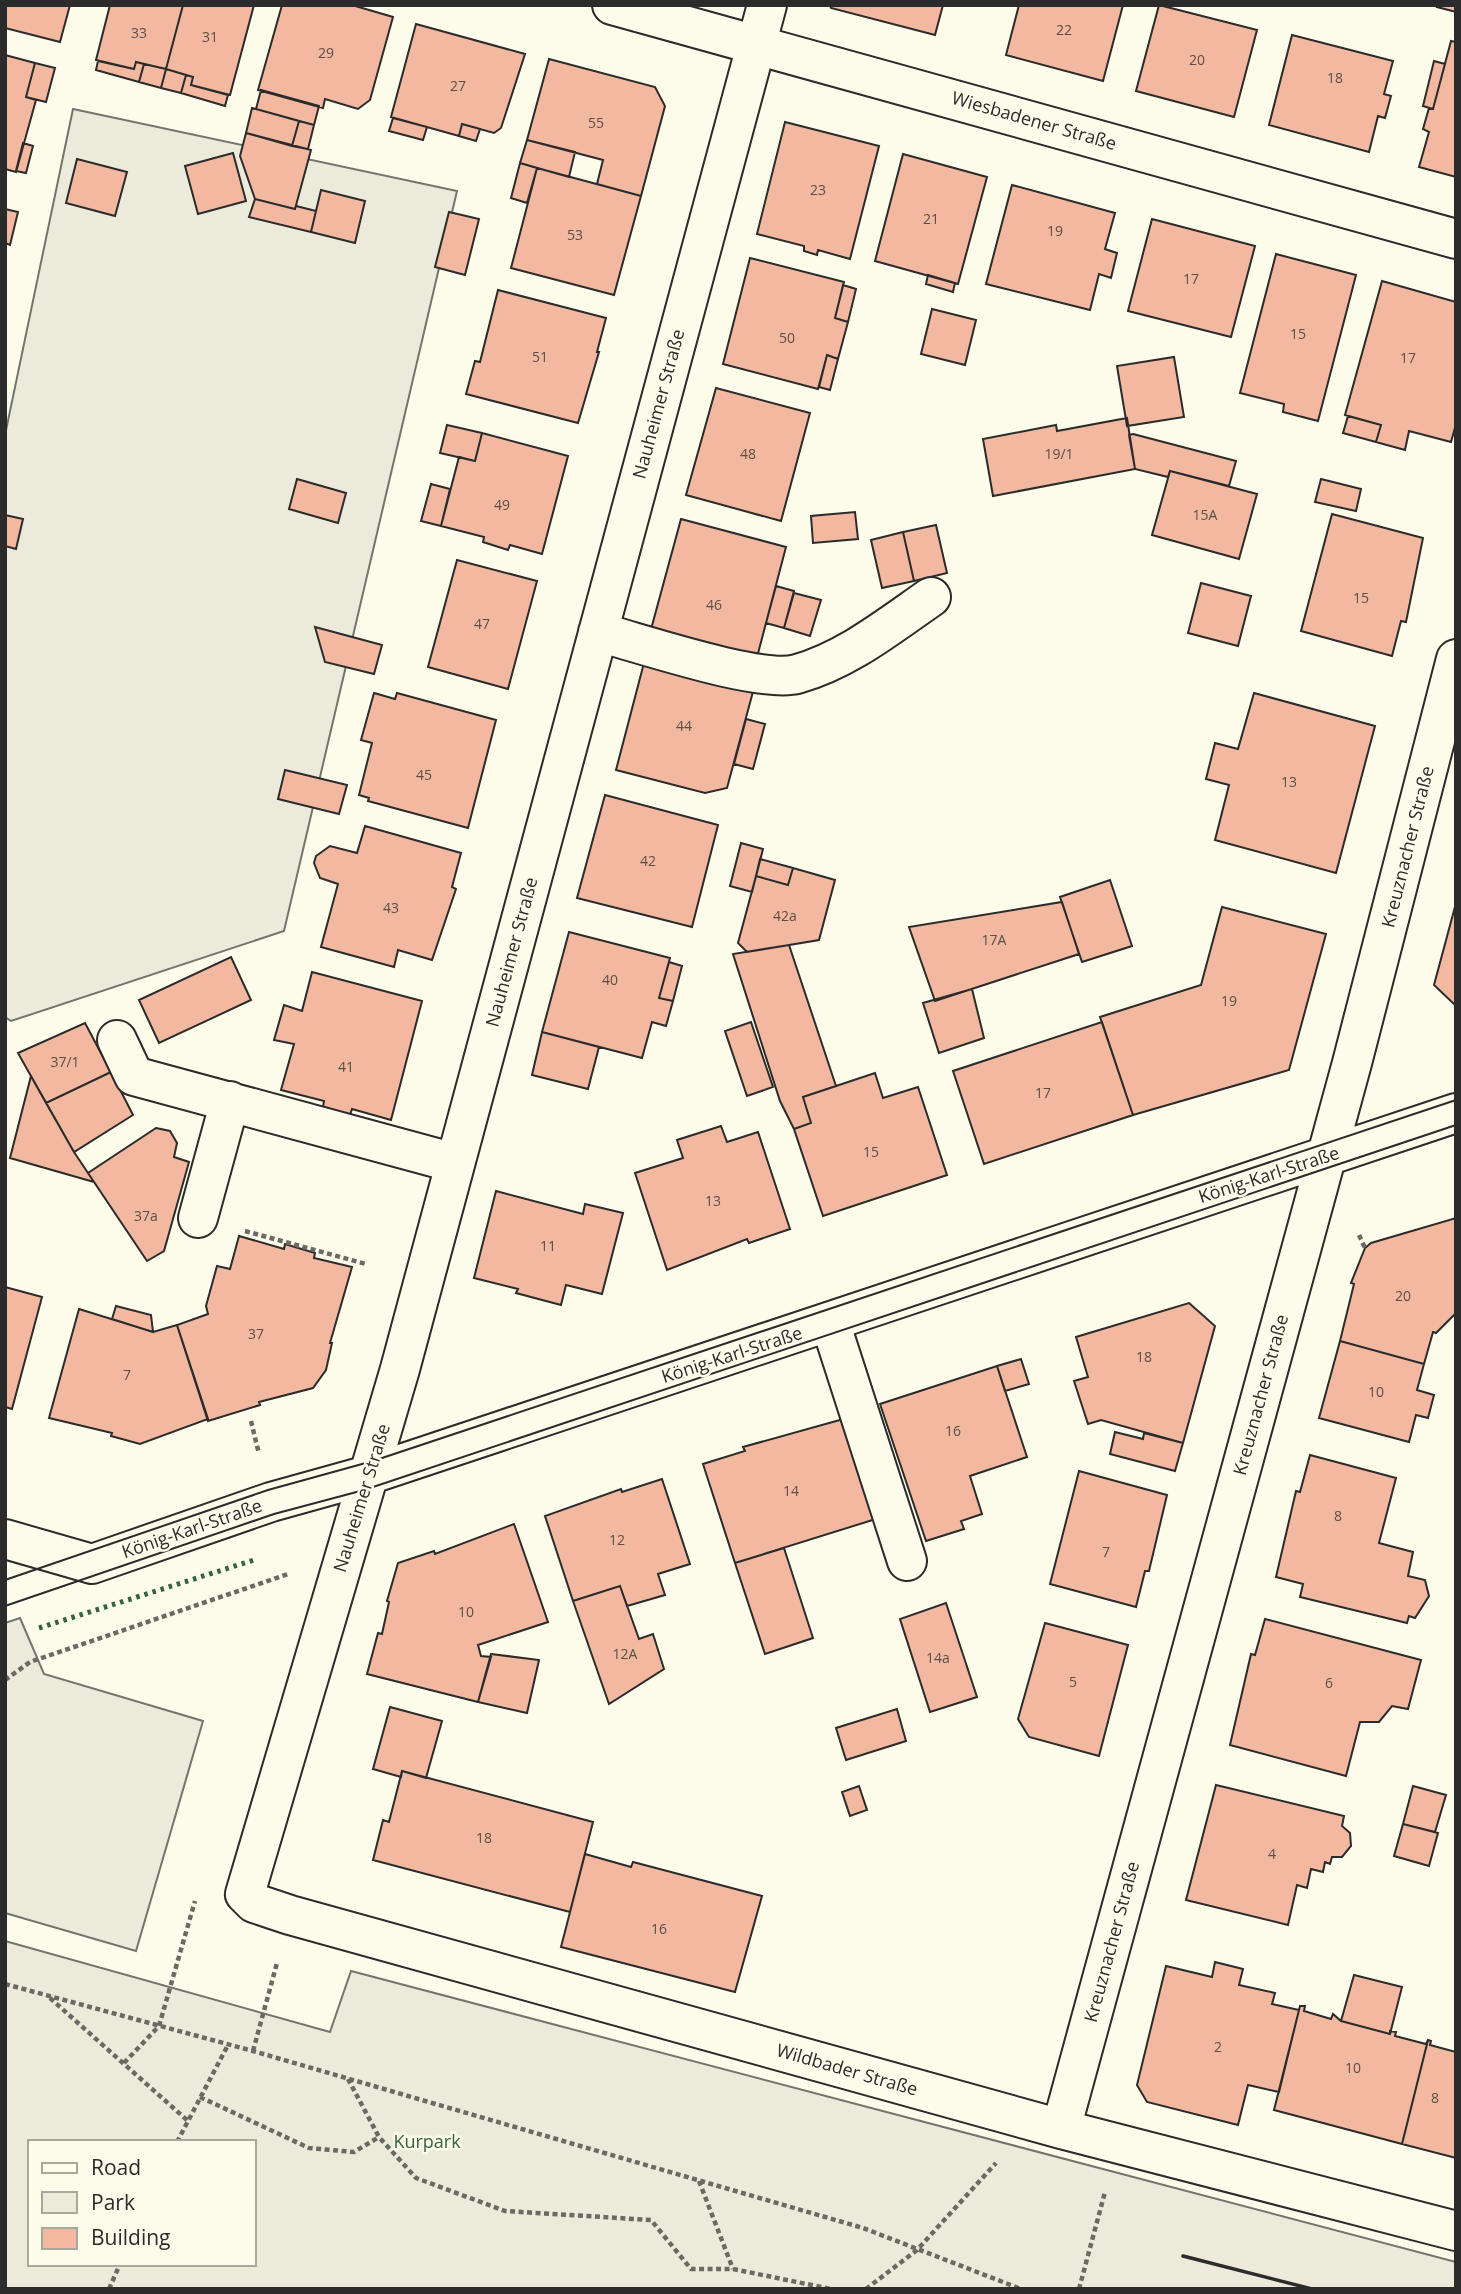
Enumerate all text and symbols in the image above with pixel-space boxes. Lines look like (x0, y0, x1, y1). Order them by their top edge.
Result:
house number: 22 (1056, 20, 1072, 39)
house number: 33 (131, 23, 147, 42)
house number: 31 (202, 27, 218, 46)
house number: 29 (318, 43, 334, 62)
house number: 20 (1189, 50, 1205, 69)
house number: 18 (1327, 68, 1343, 87)
house number: 27 (450, 76, 466, 95)
street label: Wiesbadener Straße (949, 85, 1119, 155)
house number: 55 (588, 113, 604, 132)
house number: 23 (810, 180, 826, 199)
house number: 21 (923, 209, 939, 228)
house number: 19 (1047, 221, 1063, 240)
house number: 53 (567, 225, 583, 244)
house number: 17 (1183, 269, 1199, 288)
house number: 15 (1290, 324, 1306, 343)
street label: Nauheimer Straße (627, 326, 690, 481)
house number: 50 (779, 328, 795, 347)
house number: 51 (532, 347, 548, 366)
house number: 17 (1400, 348, 1416, 367)
house number: 48 (740, 444, 756, 463)
house number: 19/1 (1044, 444, 1074, 463)
house number: 49 (494, 495, 510, 514)
house number: 15A (1193, 505, 1218, 524)
house number: 15 (1353, 588, 1369, 607)
house number: 46 (706, 595, 722, 614)
house number: 47 (474, 614, 490, 633)
house number: 44 (676, 716, 692, 735)
street label: Kreuznacher Straße (1375, 763, 1439, 930)
house number: 45 (416, 765, 432, 784)
house number: 13 (1281, 772, 1297, 791)
house number: 42 (640, 851, 656, 870)
street label: Nauheimer Straße (480, 874, 543, 1029)
house number: 43 (383, 898, 399, 917)
house number: 42a (773, 906, 797, 925)
house number: 17A (982, 930, 1007, 949)
house number: 40 (602, 970, 618, 989)
house number: 19 (1221, 991, 1237, 1010)
house number: 37/1 (50, 1052, 80, 1071)
house number: 41 (338, 1057, 354, 1076)
house number: 17 (1035, 1083, 1051, 1102)
street label: König-Karl-Straße (1195, 1140, 1342, 1208)
house number: 15 (863, 1142, 879, 1161)
house number: 13 (705, 1191, 721, 1210)
house number: 37a (134, 1206, 158, 1225)
house number: 11 (540, 1236, 556, 1255)
house number: 20 (1395, 1286, 1411, 1305)
street label: Kreuznacher Straße (1227, 1312, 1293, 1478)
street label: König-Karl-Straße (658, 1320, 805, 1388)
house number: 37 (248, 1324, 264, 1343)
house number: 18 (1136, 1347, 1152, 1366)
house number: 7 (123, 1365, 131, 1384)
house number: 10 (1368, 1382, 1384, 1401)
street label: Nauheimer Straße (327, 1421, 395, 1575)
house number: 16 (945, 1421, 961, 1440)
house number: 14 (783, 1481, 799, 1500)
street label: König-Karl-Straße (118, 1493, 265, 1563)
house number: 8 (1334, 1506, 1342, 1525)
house number: 12 (609, 1530, 625, 1549)
house number: 7 (1102, 1542, 1110, 1561)
house number: 10 (458, 1602, 474, 1621)
house number: 12A (613, 1644, 638, 1663)
house number: 14a (926, 1648, 950, 1667)
house number: 5 (1069, 1672, 1077, 1691)
house number: 6 (1325, 1673, 1333, 1692)
house number: 18 (476, 1828, 492, 1847)
house number: 4 (1268, 1844, 1276, 1863)
street label: Kreuznacher Straße (1078, 1859, 1144, 2025)
house number: 16 (651, 1919, 667, 1938)
street label: Wildbader Straße (774, 2037, 921, 2101)
house number: 2 (1214, 2037, 1222, 2056)
house number: 10 (1345, 2058, 1361, 2077)
house number: 8 (1431, 2088, 1439, 2107)
park label: Kurpark (393, 2129, 461, 2153)
legend (28, 2140, 256, 2266)
text: Road (91, 2153, 141, 2181)
text: Park (91, 2188, 135, 2216)
text: Building (91, 2223, 170, 2251)

